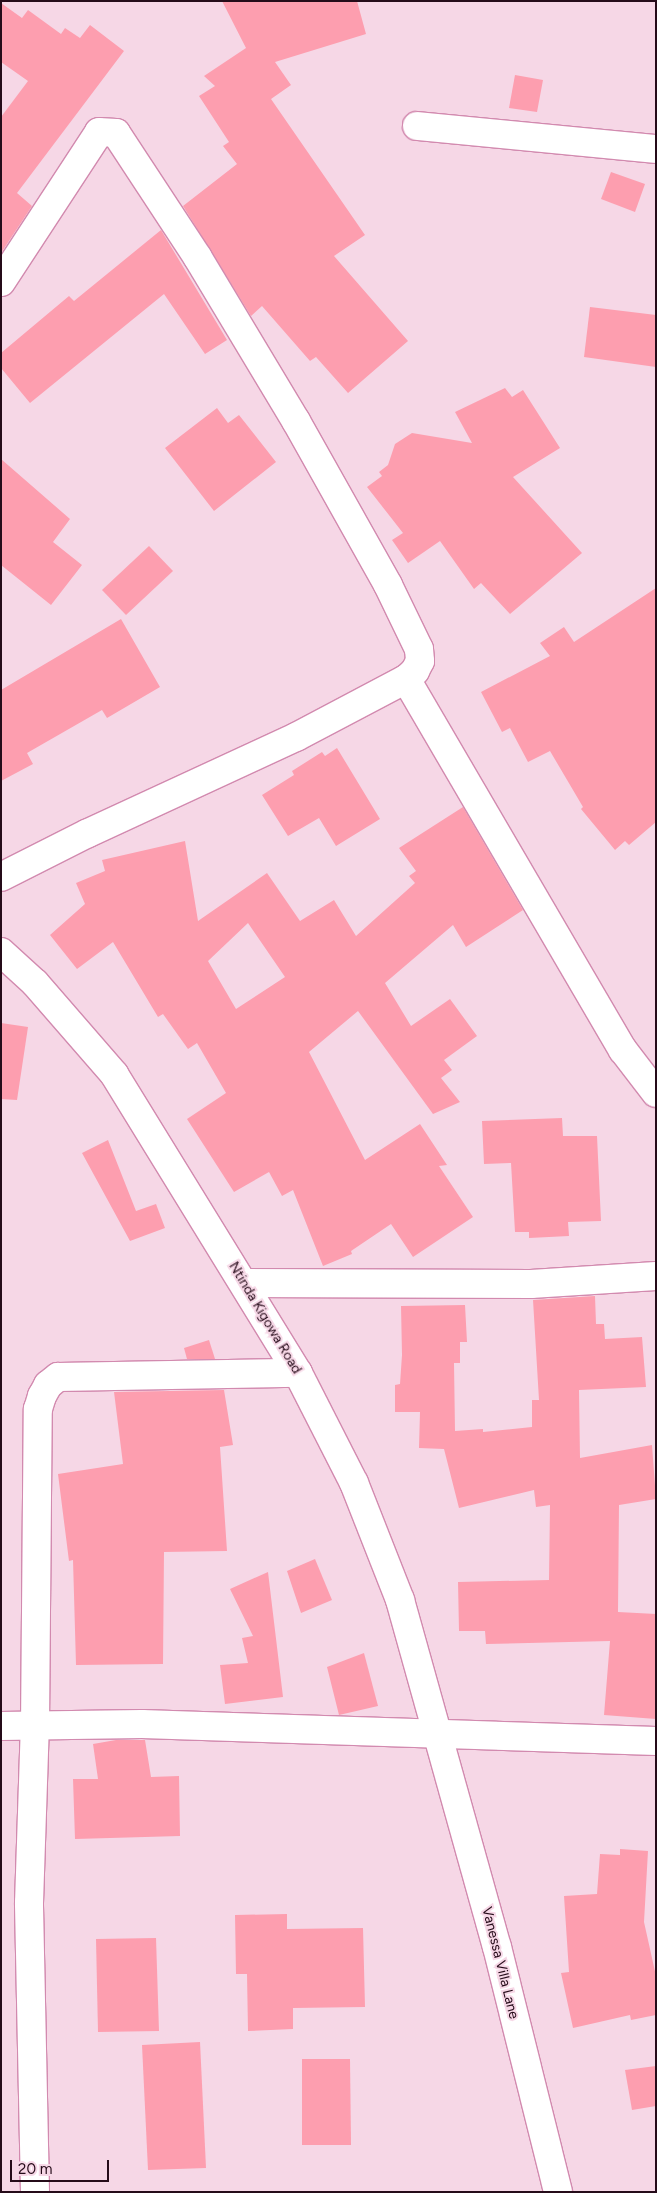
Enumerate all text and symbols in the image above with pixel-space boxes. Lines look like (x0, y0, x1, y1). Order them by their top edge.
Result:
street label: Ntinda Kigowa Road (225, 1259, 305, 1377)
street label: Vanessa Villa Lane (478, 1905, 522, 2021)
scale bar (12, 2150, 111, 2182)
text: 20 m (18, 2160, 52, 2178)

